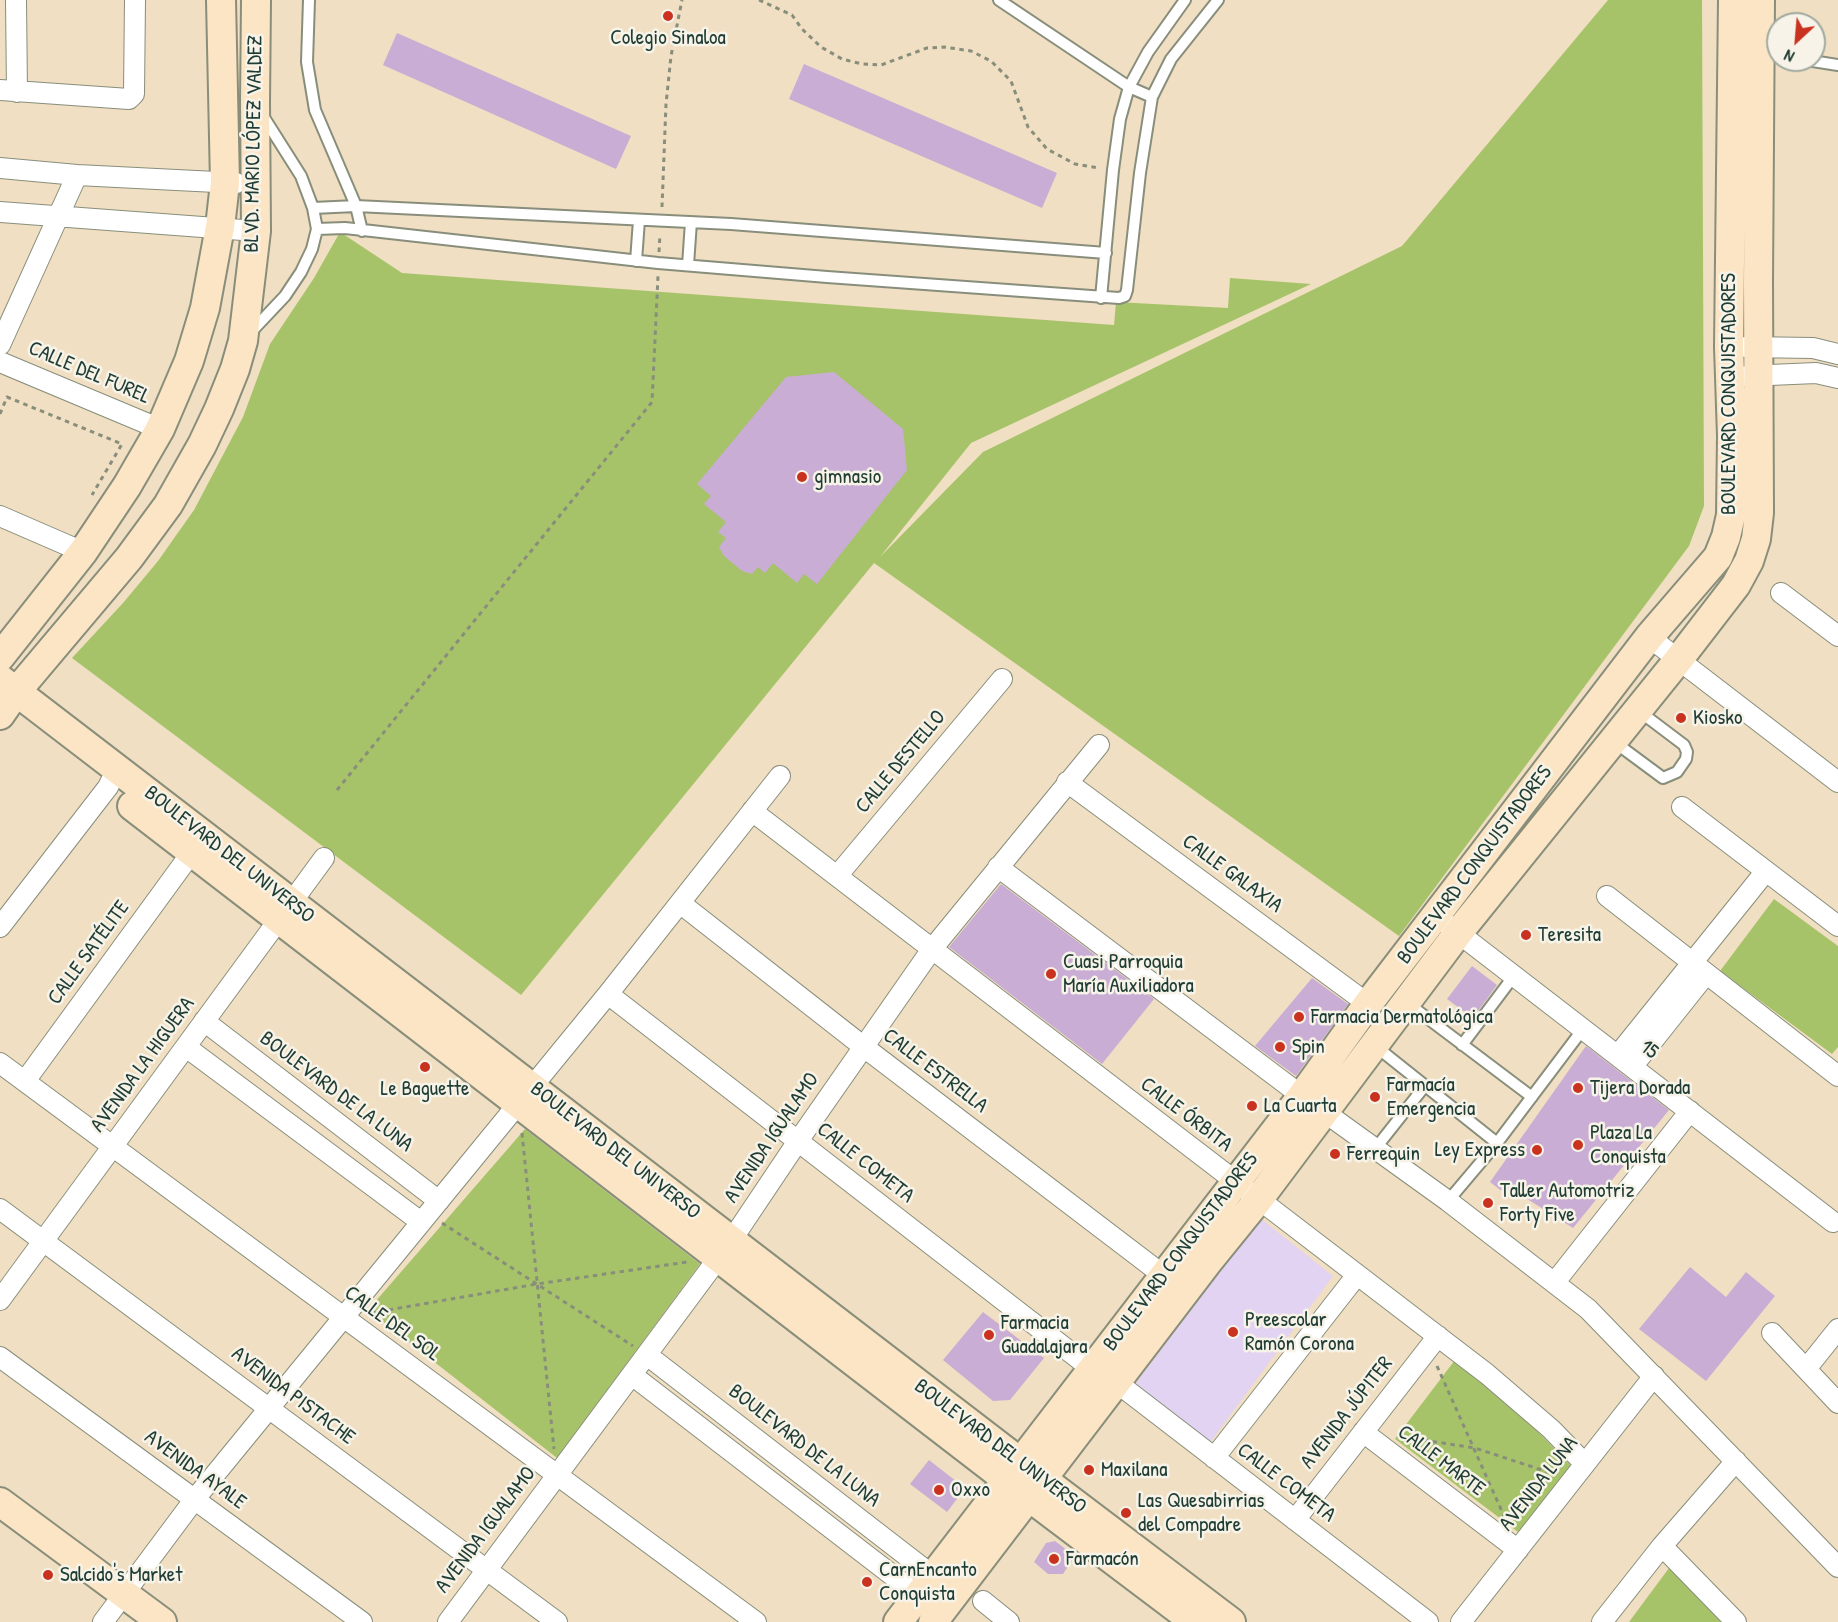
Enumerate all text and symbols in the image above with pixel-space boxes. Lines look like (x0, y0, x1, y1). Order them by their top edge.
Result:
marker: Colegio Sinaloa (661, 9, 675, 23)
north arrow (1766, 12, 1826, 72)
place label: Colegio Sinaloa (610, 25, 726, 51)
street label: BLVD. MARIO LÓPEZ VALDEZ (240, 35, 268, 253)
text: N (1780, 45, 1798, 68)
street label: BOULEVARD CONQUISTADORES (1716, 273, 1742, 515)
street label: CALLE DEL FUREL (24, 336, 154, 410)
place label: gimnasio (814, 464, 881, 490)
marker: gimnasio (795, 470, 809, 484)
street label: CALLE DESTELLO (851, 705, 951, 819)
place label: Kiosko (1693, 705, 1742, 731)
marker: Kiosko (1674, 711, 1688, 725)
street label: BOULEVARD CONQUISTADORES (1392, 761, 1558, 969)
street label: BOULEVARD DEL UNIVERSO (139, 781, 319, 929)
street label: CALLE GALAXIA (1177, 829, 1287, 919)
street label: CALLE SATÉLITE (43, 896, 135, 1010)
place label: Teresita (1538, 922, 1601, 948)
marker: Teresita (1519, 928, 1533, 942)
place label: Cuasi Parroquia María Auxiliadora (1063, 949, 1194, 999)
marker: Cuasi Parroquia María Auxiliadora (1044, 967, 1058, 981)
street label: AVENIDA LA HIGUERA (86, 993, 200, 1137)
place label: Farmacia Dermatológica (1311, 1004, 1493, 1030)
marker: Farmacia Dermatológica (1292, 1010, 1306, 1024)
street label: CALLE ESTRELLA (878, 1023, 992, 1119)
street label: BOULEVARD DE LA LUNA (254, 1026, 418, 1158)
place label: Spin (1292, 1034, 1325, 1060)
street label: 15 (1635, 1035, 1663, 1065)
marker: Spin (1273, 1040, 1287, 1054)
marker: Le Baguette (418, 1060, 432, 1074)
street label: AVENIDA IGUALAMO (719, 1068, 825, 1208)
street label: CALLE ÓRBITA (1135, 1072, 1237, 1158)
place label: Farmacía Emergencia (1387, 1072, 1475, 1122)
place label: Tijera Dorada (1590, 1075, 1690, 1101)
place label: Le Baguette (381, 1076, 469, 1102)
street label: BOULEVARD DEL UNIVERSO (525, 1077, 705, 1225)
marker: Tijera Dorada (1571, 1081, 1585, 1095)
marker: Farmacía Emergencia (1368, 1090, 1382, 1104)
place label: La Cuarta (1264, 1093, 1337, 1119)
marker: La Cuarta (1245, 1099, 1259, 1113)
street label: CALLE COMETA (811, 1117, 919, 1209)
place label: Plaza La Conquista (1590, 1120, 1666, 1170)
place label: Ley Express (1435, 1137, 1525, 1163)
marker: Plaza La Conquista (1571, 1138, 1585, 1152)
place label: Ferrequin (1347, 1141, 1420, 1167)
marker: Ley Express (1530, 1143, 1544, 1157)
marker: Ferrequin (1328, 1147, 1342, 1161)
street label: BOULEVARD CONQUISTADORES (1098, 1148, 1264, 1356)
place label: Taller Automotriz Forty Five (1500, 1178, 1634, 1228)
marker: Taller Automotriz Forty Five (1481, 1196, 1495, 1210)
street label: CALLE DEL SOL (339, 1281, 445, 1367)
place label: Preescolar Ramón Corona (1245, 1307, 1354, 1357)
place label: Farmacia Guadalajara (1001, 1310, 1087, 1360)
marker: Preescolar Ramón Corona (1226, 1325, 1240, 1339)
marker: Farmacia Guadalajara (982, 1328, 996, 1342)
street label: AVENIDA PISTACHE (226, 1341, 360, 1451)
street label: AVENIDA JÚPITER (1295, 1352, 1399, 1474)
street label: BOULEVARD DEL UNIVERSO (909, 1374, 1091, 1520)
street label: BOULEVARD DE LA LUNA (723, 1379, 885, 1513)
street label: CALLE MARTE (1392, 1420, 1490, 1502)
street label: AVENIDA AYALE (139, 1425, 251, 1515)
street label: AVENIDA LUNA (1494, 1432, 1584, 1536)
street label: CALLE COMETA (1232, 1438, 1340, 1528)
place label: Maxilana (1101, 1457, 1167, 1483)
street label: AVENIDA IGUALAMO (430, 1462, 542, 1598)
marker: Maxilana (1082, 1463, 1096, 1477)
place label: Oxxo (951, 1477, 990, 1503)
marker: Oxxo (932, 1483, 946, 1497)
place label: Las Quesabirrias del Compadre (1138, 1488, 1264, 1538)
marker: Las Quesabirrias del Compadre (1119, 1506, 1133, 1520)
place label: Farmacón (1066, 1546, 1139, 1572)
marker: Farmacón (1047, 1552, 1061, 1566)
place label: CarnEncanto Conquista (879, 1557, 977, 1607)
place label: Salcido's Market (60, 1562, 182, 1588)
marker: Salcido's Market (41, 1568, 55, 1582)
marker: CarnEncanto Conquista (860, 1575, 874, 1589)

